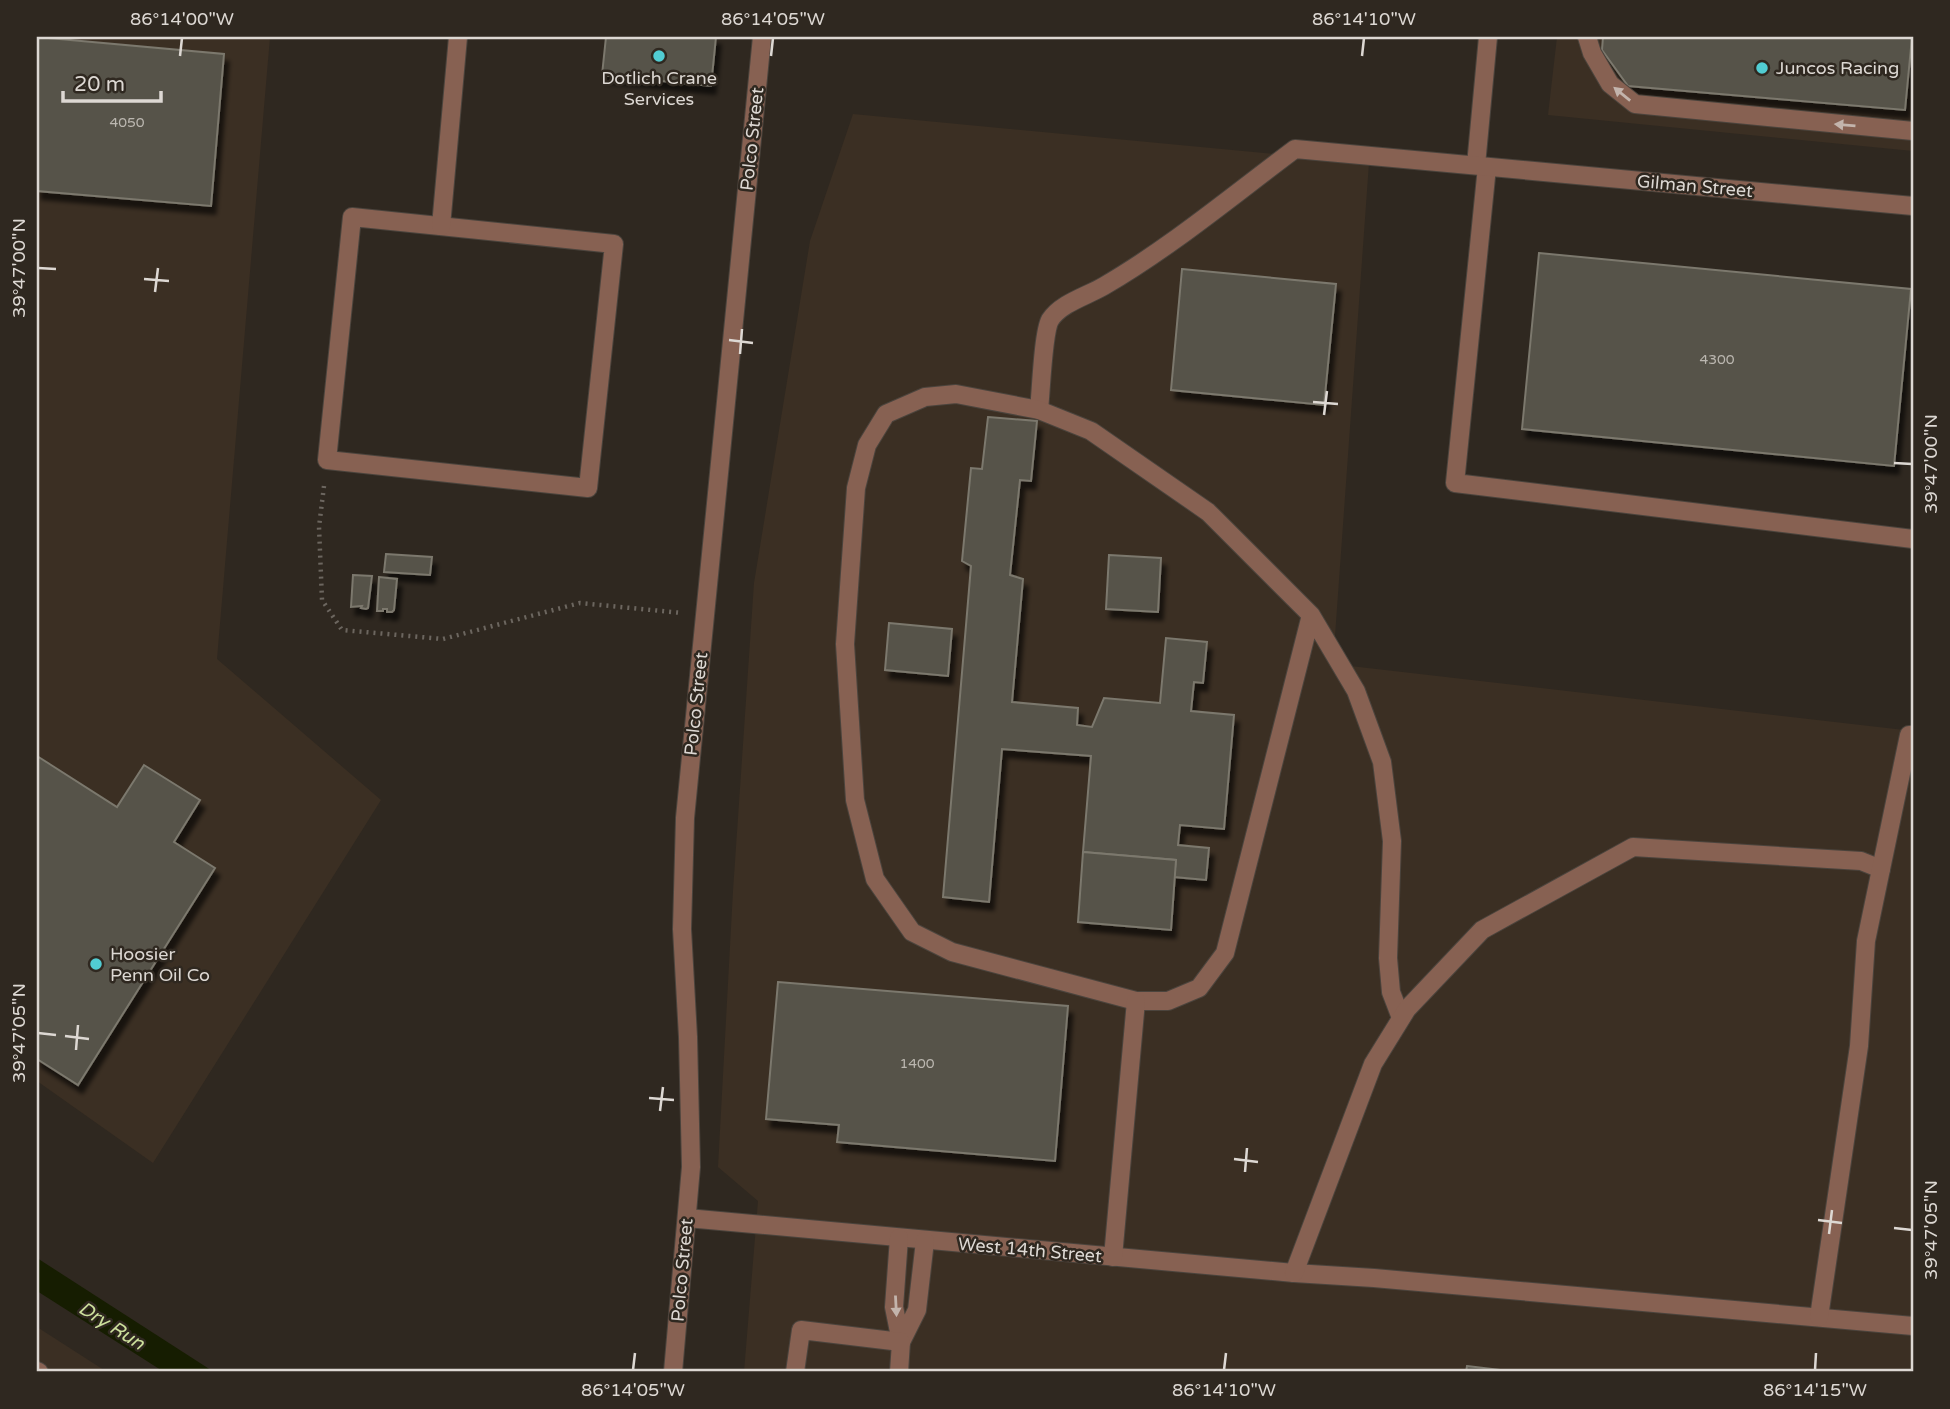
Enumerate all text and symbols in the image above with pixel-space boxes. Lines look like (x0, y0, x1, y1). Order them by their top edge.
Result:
text: 86°14'00"W (130, 8, 234, 30)
text: 86°14'05"W (721, 8, 825, 30)
text: 86°14'10"W (1312, 8, 1416, 30)
marker: Dotlich Crane Services (651, 48, 667, 64)
place label: Juncos Racing (1776, 57, 1899, 79)
scale bar (63, 60, 161, 104)
marker: Juncos Racing (1754, 60, 1770, 76)
place label: Dotlich Crane Services (601, 67, 717, 110)
text: 20 m (74, 72, 125, 97)
street label: Polco Street (736, 86, 768, 192)
one-way arrow (1614, 87, 1631, 102)
house number: 4050 (109, 114, 145, 131)
one-way arrow (1834, 119, 1856, 130)
street label: Gilman Street (1636, 170, 1754, 202)
text: 39°47'00"N (8, 218, 30, 318)
house number: 4300 (1699, 351, 1735, 368)
text: 39°47'00"N (1920, 414, 1942, 514)
street label: Polco Street (680, 651, 712, 757)
place label: Hoosier Penn Oil Co (110, 943, 210, 986)
marker: Hoosier Penn Oil Co (88, 956, 104, 972)
text: 39°47'05"N (8, 983, 30, 1083)
house number: 1400 (899, 1055, 935, 1072)
text: 39°47'05"N (1920, 1180, 1942, 1280)
street label: Polco Street (667, 1217, 697, 1323)
street label: West 14th Street (957, 1233, 1103, 1267)
one-way arrow (890, 1296, 901, 1318)
water label: Dry Run (75, 1297, 149, 1355)
text: 86°14'05"W (581, 1379, 685, 1401)
text: 86°14'10"W (1172, 1379, 1276, 1401)
text: 86°14'15"W (1763, 1379, 1867, 1401)

